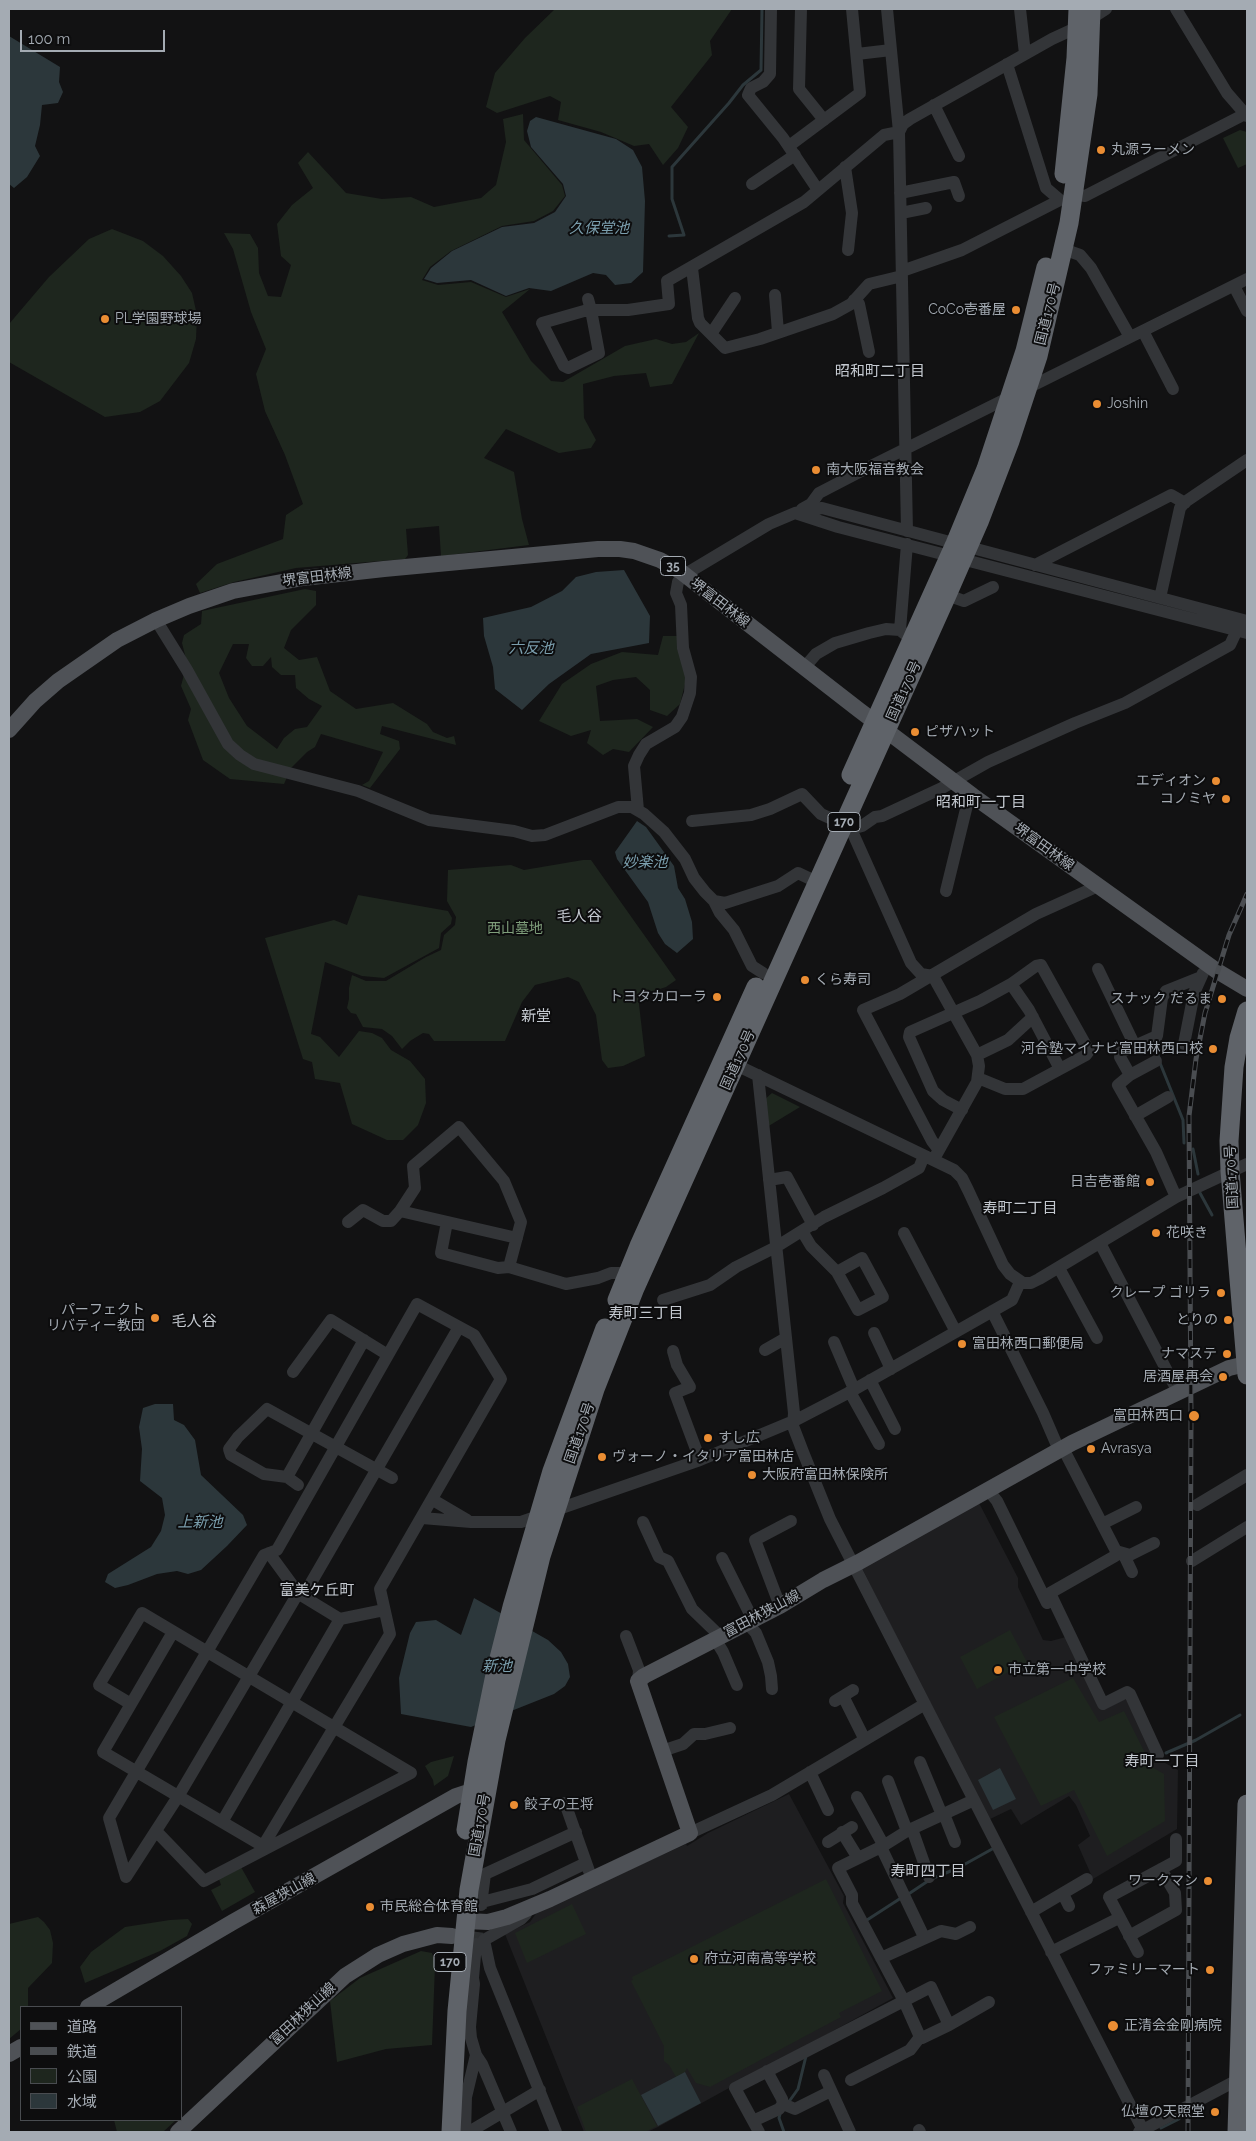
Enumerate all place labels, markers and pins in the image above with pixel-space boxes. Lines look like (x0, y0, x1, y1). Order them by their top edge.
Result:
place label: 丸源ラーメン (1111, 142, 1195, 158)
marker: 丸源ラーメン (1095, 144, 1107, 156)
place label: CoCo壱番屋 (928, 302, 1006, 318)
marker: CoCo壱番屋 (1010, 304, 1022, 316)
place label: PL学園野球場 (115, 311, 202, 327)
marker: PL学園野球場 (99, 313, 111, 325)
place label: Joshin (1107, 396, 1148, 412)
marker: Joshin (1091, 398, 1103, 410)
place label: 南大阪福音教会 (826, 462, 924, 478)
marker: 南大阪福音教会 (810, 464, 822, 476)
place label: ピザハット (925, 724, 995, 740)
marker: ピザハット (909, 726, 921, 738)
place label: エディオン (1136, 773, 1206, 789)
marker: エディオン (1210, 775, 1222, 787)
place label: コノミヤ (1160, 791, 1216, 807)
marker: コノミヤ (1220, 793, 1232, 805)
place label: くら寿司 (815, 972, 871, 988)
marker: くら寿司 (799, 974, 811, 986)
place label: トヨタカローラ (609, 989, 707, 1005)
marker: トヨタカローラ (711, 991, 723, 1003)
place label: スナック だるま (1110, 991, 1212, 1007)
marker: スナック だるま (1216, 993, 1228, 1005)
place label: 河合塾マイナビ富田林西口校 (1021, 1041, 1203, 1057)
marker: 河合塾マイナビ富田林西口校 (1207, 1043, 1219, 1055)
place label: 日吉壱番館 (1070, 1174, 1140, 1190)
marker: 日吉壱番館 (1144, 1176, 1156, 1188)
place label: 花咲き (1166, 1225, 1208, 1241)
marker: 花咲き (1150, 1227, 1162, 1239)
place label: クレープ ゴリラ (1109, 1285, 1211, 1301)
marker: クレープ ゴリラ (1215, 1287, 1227, 1299)
place label: パーフェクト リバティー教団 (47, 1302, 145, 1334)
marker: パーフェクト リバティー教団 (149, 1312, 161, 1324)
place label: とりの (1176, 1312, 1218, 1328)
marker: とりの (1222, 1314, 1234, 1326)
place label: 富田林西口郵便局 (972, 1336, 1084, 1352)
marker: 富田林西口郵便局 (956, 1338, 968, 1350)
place label: ナマステ (1161, 1346, 1217, 1362)
marker: ナマステ (1221, 1348, 1233, 1360)
place label: 居酒屋再会 (1143, 1369, 1213, 1385)
marker: 居酒屋再会 (1217, 1371, 1229, 1383)
place label: 富田林西口 (1113, 1408, 1183, 1424)
marker: 富田林西口 (1187, 1409, 1201, 1423)
place label: すし広 (718, 1430, 760, 1446)
marker: すし広 (702, 1432, 714, 1444)
place label: Avrasya (1101, 1441, 1152, 1457)
marker: Avrasya (1085, 1443, 1097, 1455)
place label: ヴォーノ・イタリア富田林店 (612, 1449, 794, 1465)
marker: ヴォーノ・イタリア富田林店 (596, 1451, 608, 1463)
place label: 大阪府富田林保険所 (762, 1467, 888, 1483)
marker: 大阪府富田林保険所 (746, 1469, 758, 1481)
place label: 市立第一中学校 (1008, 1662, 1106, 1678)
marker: 市立第一中学校 (992, 1664, 1004, 1676)
place label: 餃子の王将 (524, 1797, 594, 1813)
marker: 餃子の王将 (508, 1799, 520, 1811)
place label: ワークマン (1128, 1873, 1198, 1889)
marker: ワークマン (1202, 1875, 1214, 1887)
place label: 市民総合体育館 (380, 1899, 478, 1915)
marker: 市民総合体育館 (364, 1901, 376, 1913)
place label: 府立河南高等学校 (704, 1951, 816, 1967)
marker: 府立河南高等学校 (688, 1953, 700, 1965)
place label: ファミリーマート (1088, 1962, 1200, 1978)
marker: ファミリーマート (1204, 1964, 1216, 1976)
place label: 正清会金剛病院 (1124, 2018, 1222, 2034)
marker: 正清会金剛病院 (1106, 2019, 1120, 2033)
place label: 仏壇の天照堂 (1121, 2104, 1205, 2120)
marker: 仏壇の天照堂 (1209, 2106, 1221, 2118)

